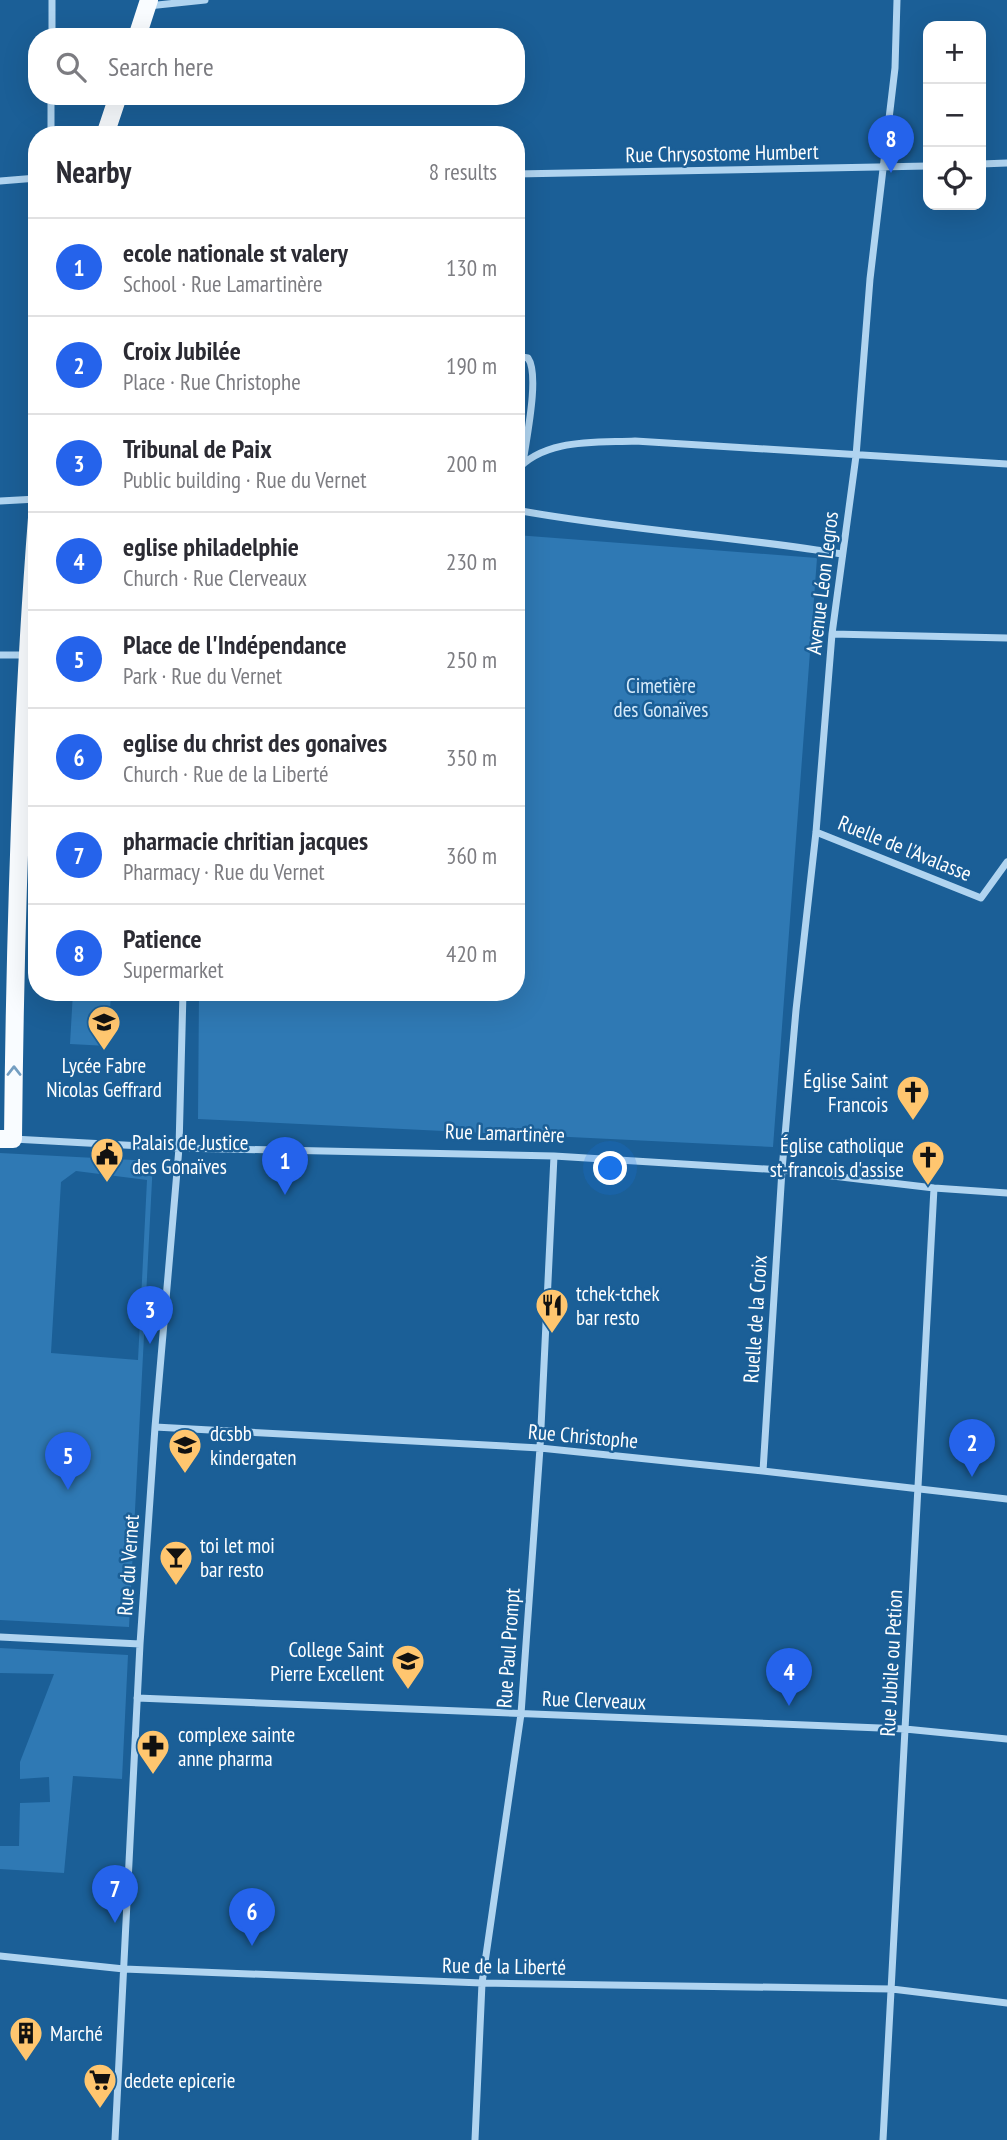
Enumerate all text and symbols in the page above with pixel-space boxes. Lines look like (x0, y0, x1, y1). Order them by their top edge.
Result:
map controls (923, 21, 986, 210)
button: + (923, 21, 986, 84)
search box (28, 28, 525, 105)
icon: search (52, 48, 90, 86)
text: Search here (108, 50, 214, 83)
button: − (923, 84, 986, 147)
pin: 8 (868, 115, 914, 173)
street label: Rue Chrysostome Humbert (625, 138, 819, 168)
button: locate (923, 147, 986, 210)
text: Nearby (56, 152, 131, 191)
text: 8 results (429, 157, 497, 186)
text: ecole nationale st valery (123, 236, 348, 269)
text: 1 (74, 253, 85, 282)
text: 130 m (446, 253, 497, 282)
text: School · Rue Lamartinère (123, 269, 323, 298)
text: Croix Jubilée (123, 334, 241, 367)
text: 2 (74, 351, 85, 380)
text: 190 m (446, 351, 497, 380)
text: Place · Rue Christophe (123, 367, 301, 396)
text: Tribunal de Paix (123, 432, 272, 465)
text: 3 (74, 449, 85, 478)
text: 200 m (446, 449, 497, 478)
text: Public building · Rue du Vernet (123, 465, 367, 494)
street label: Avenue Léon Legros (800, 510, 844, 656)
text: eglise philadelphie (123, 530, 299, 563)
text: 4 (74, 547, 85, 576)
text: 230 m (446, 547, 497, 576)
text: Church · Rue Clerveaux (123, 563, 307, 592)
text: Place de l'Indépendance (123, 628, 347, 661)
text: 5 (74, 645, 85, 674)
text: 250 m (446, 645, 497, 674)
text: Park · Rue du Vernet (123, 661, 282, 690)
park label: Cimetière des Gonaïves (614, 672, 708, 723)
text: eglise du christ des gonaives (123, 726, 387, 759)
text: 6 (74, 743, 85, 772)
text: 350 m (446, 743, 497, 772)
text: Church · Rue de la Liberté (123, 759, 329, 788)
street label: Ruelle de l'Avalasse (834, 809, 976, 887)
text: pharmacie chritian jacques (123, 824, 368, 857)
text: 7 (74, 841, 85, 870)
text: 360 m (446, 841, 497, 870)
text: Pharmacy · Rue du Vernet (123, 857, 325, 886)
text: Patience (123, 922, 202, 955)
text: 8 (74, 939, 85, 968)
text: 420 m (446, 939, 497, 968)
text: Supermarket (123, 955, 224, 984)
school or university icon: Lycée Fabre Nicolas Geffrard (85, 1003, 123, 1052)
place label: Lycée Fabre Nicolas Geffrard (46, 1052, 162, 1103)
one-way arrow (6, 1065, 22, 1076)
place label: Église Saint Francois (803, 1067, 888, 1118)
church icon: Église Saint Francois (894, 1073, 932, 1122)
street label: Rue Lamartinère (445, 1117, 565, 1149)
place label: Palais de Justice des Gonaïves (132, 1129, 248, 1180)
place label: Église catholique st-francois d'assise (770, 1132, 904, 1183)
public building icon: Palais de Justice des Gonaïves (88, 1135, 126, 1184)
pin: 1 (262, 1137, 308, 1195)
church icon: Église catholique st-francois d'assise (909, 1138, 947, 1187)
your location (593, 1151, 627, 1185)
street label: Ruelle de la Croix (737, 1254, 773, 1384)
place label: tchek-tchek bar resto (576, 1280, 660, 1331)
pin: 3 (127, 1286, 173, 1344)
restaurant icon: tchek-tchek bar resto (533, 1286, 571, 1335)
street label: Rue Christophe (527, 1418, 639, 1454)
pin: 2 (949, 1419, 995, 1477)
place label: dcsbb kindergaten (210, 1420, 296, 1471)
school or university icon: dcsbb kindergaten (166, 1426, 204, 1475)
pin: 5 (45, 1432, 91, 1490)
street label: Rue du Vernet (111, 1513, 145, 1616)
place label: toi let moi bar resto (200, 1532, 275, 1583)
bar icon: toi let moi bar resto (157, 1538, 195, 1587)
street label: Rue Paul Prompt (490, 1587, 526, 1709)
street label: Rue Jubile ou Petion (874, 1589, 908, 1737)
place label: College Saint Pierre Excellent (270, 1636, 384, 1687)
school or university icon: College Saint Pierre Excellent (389, 1642, 427, 1691)
pin: 4 (766, 1648, 812, 1706)
street label: Rue Clerveaux (541, 1685, 647, 1715)
place label: complexe sainte anne pharma (178, 1721, 295, 1772)
pharmacy icon: complexe sainte anne pharma (134, 1727, 172, 1776)
pin: 7 (92, 1865, 138, 1923)
pin: 6 (229, 1888, 275, 1946)
street label: Rue de la Liberté (442, 1951, 566, 1981)
building icon: Marché (7, 2014, 45, 2063)
place label: Marché (50, 2020, 103, 2047)
supermarket icon: dedete epicerie (81, 2061, 119, 2110)
place label: dedete epicerie (124, 2067, 235, 2094)

